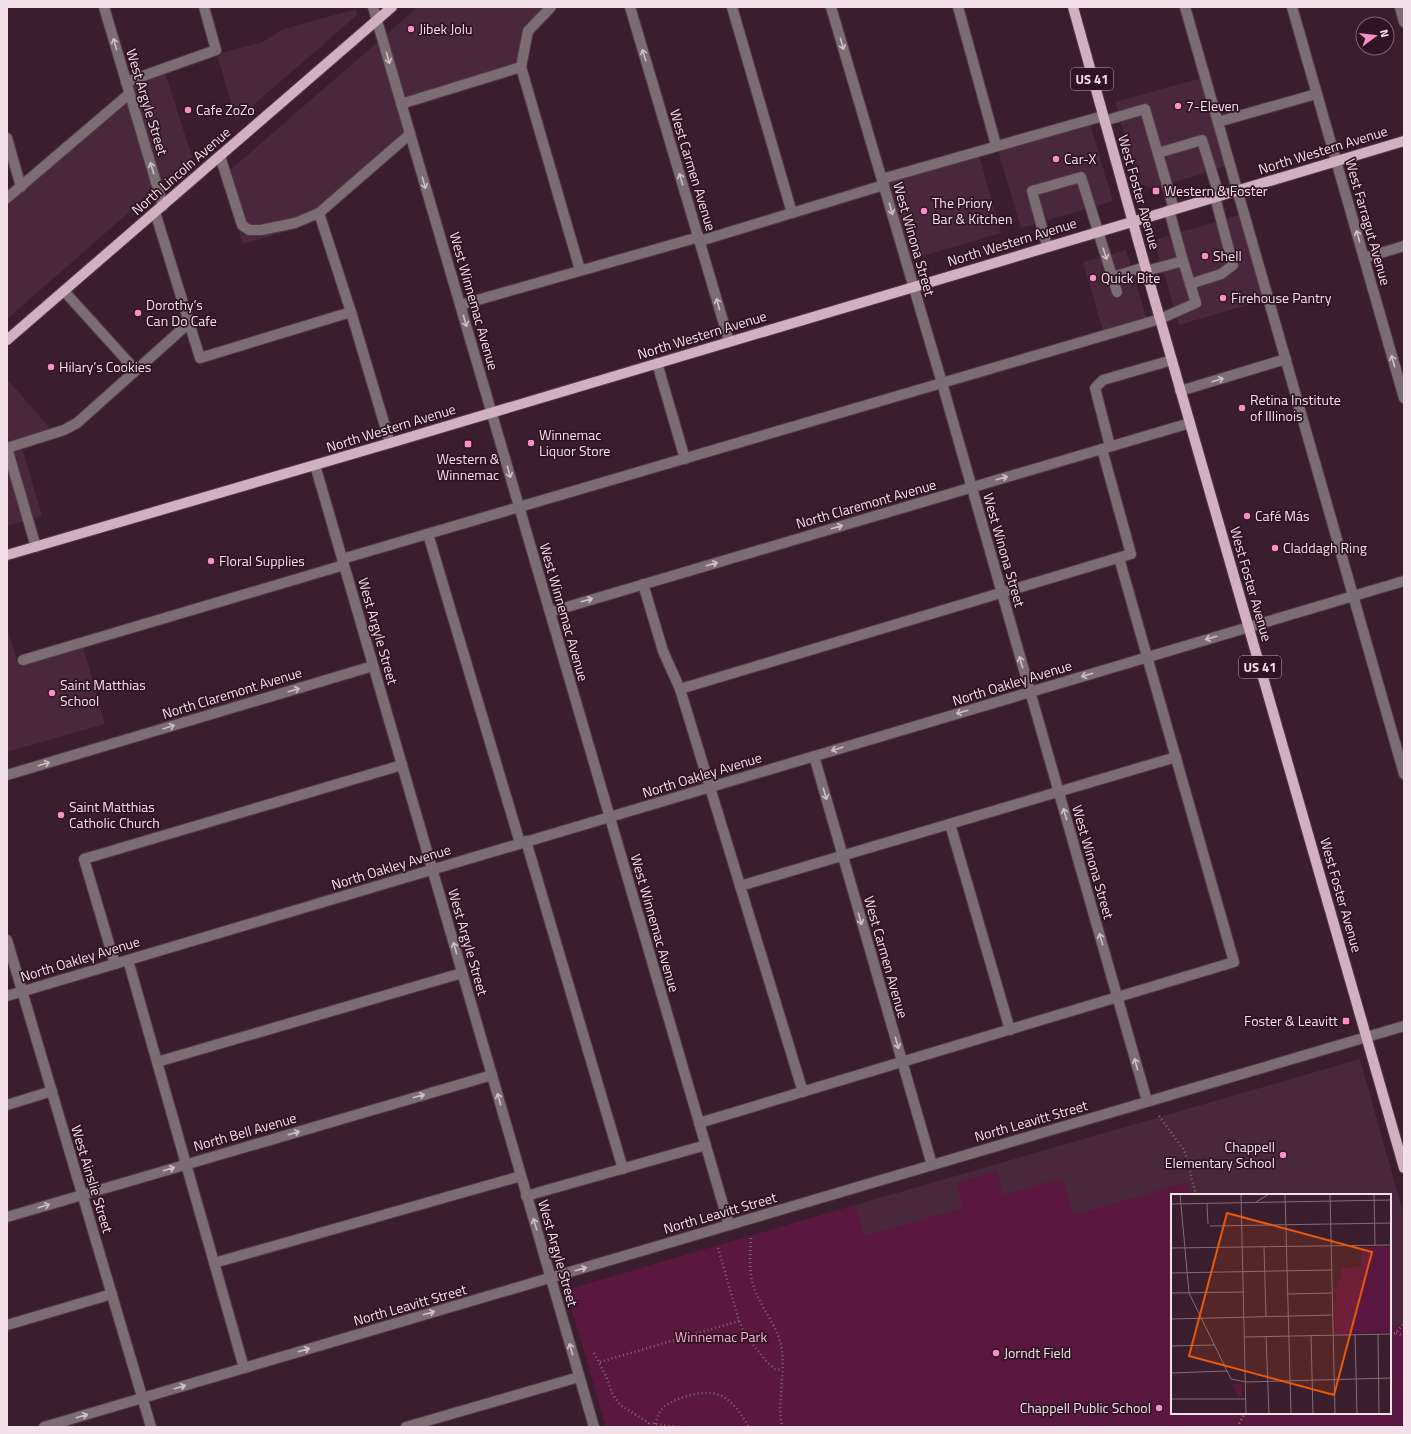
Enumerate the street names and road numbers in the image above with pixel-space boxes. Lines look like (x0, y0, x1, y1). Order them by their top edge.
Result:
street label: West Argyle Street (121, 46, 174, 158)
road number: US 41 (1071, 68, 1113, 90)
street label: West Carmen Avenue (665, 106, 722, 233)
street label: North Western Avenue (1256, 120, 1390, 179)
street label: North Lincoln Avenue (126, 122, 235, 220)
street label: West Foster Avenue (1113, 132, 1166, 252)
street label: West Farragut Avenue (1340, 156, 1397, 288)
street label: West Winona Street (888, 179, 941, 298)
street label: North Western Avenue (945, 212, 1079, 271)
street label: West Winnemac Avenue (445, 229, 504, 372)
street label: North Western Avenue (635, 305, 769, 364)
street label: North Western Avenue (324, 398, 458, 457)
street label: North Claremont Avenue (793, 473, 939, 534)
street label: West Winona Street (978, 490, 1031, 609)
street label: West Foster Avenue (1225, 524, 1278, 644)
street label: West Winnemac Avenue (535, 540, 594, 683)
street label: West Argyle Street (353, 575, 404, 687)
street label: North Oakley Avenue (950, 654, 1074, 711)
road number: US 41 (1239, 656, 1281, 678)
street label: North Claremont Avenue (159, 661, 304, 724)
street label: North Oakley Avenue (640, 746, 764, 803)
street label: West Winona Street (1067, 802, 1120, 921)
street label: West Foster Avenue (1315, 835, 1368, 955)
street label: North Oakley Avenue (329, 838, 453, 895)
street label: West Winnemac Avenue (626, 851, 685, 994)
street label: West Argyle Street (443, 886, 494, 998)
street label: West Carmen Avenue (859, 893, 914, 1020)
street label: North Oakley Avenue (18, 930, 142, 987)
street label: North Leavitt Street (972, 1094, 1090, 1147)
street label: North Bell Avenue (191, 1107, 299, 1156)
street label: West Ainslie Street (66, 1122, 119, 1235)
street label: North Leavitt Street (661, 1186, 779, 1239)
street label: West Argyle Street (533, 1197, 584, 1309)
street label: North Leavitt Street (351, 1278, 469, 1331)

